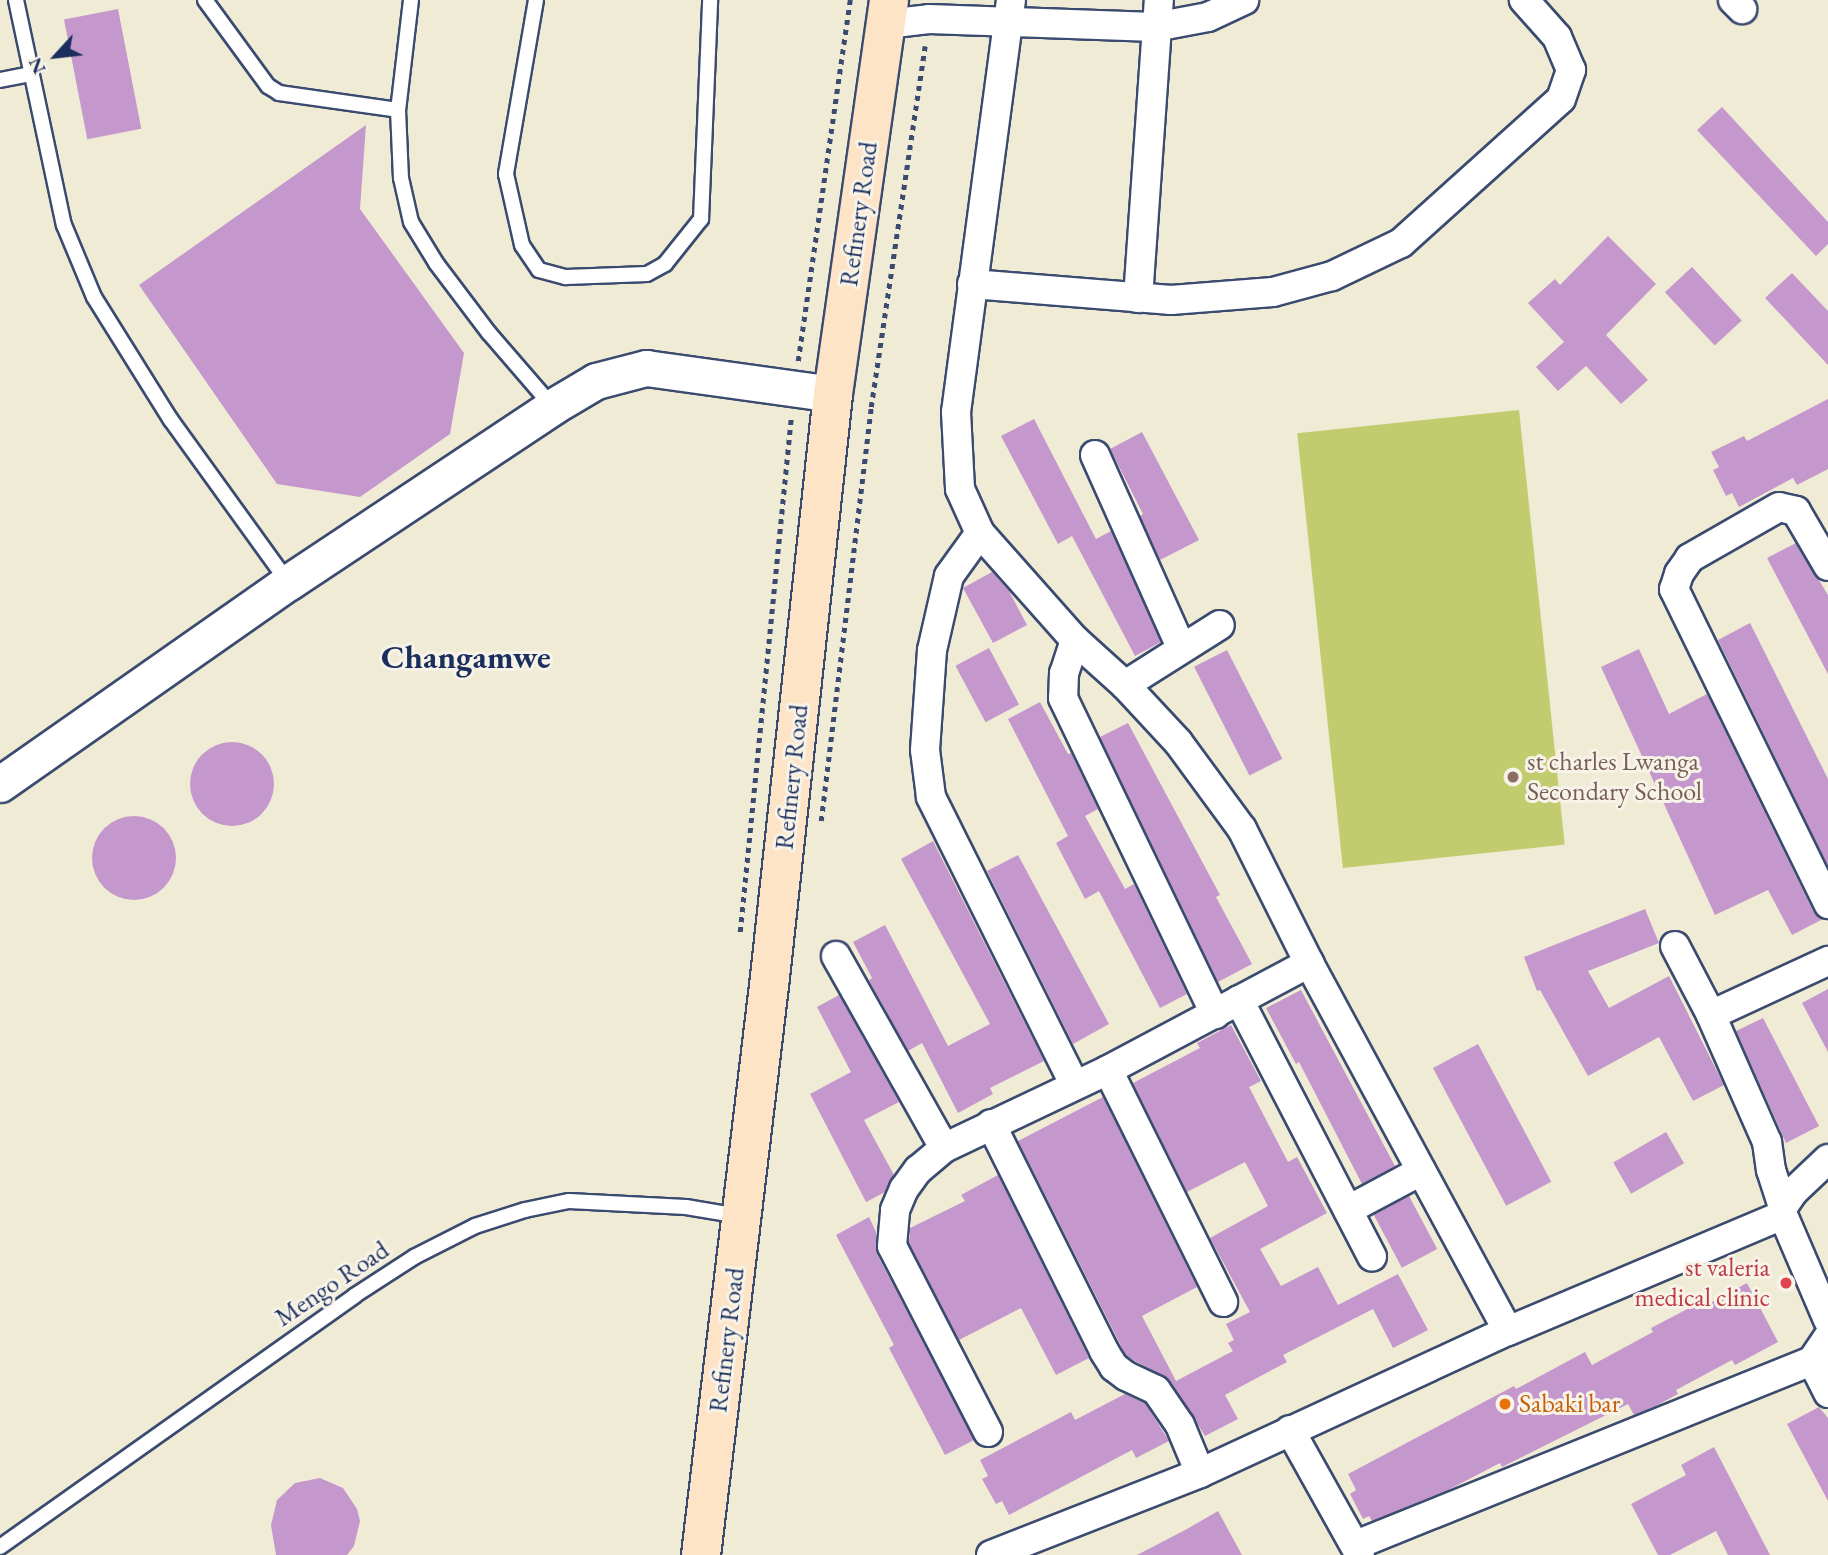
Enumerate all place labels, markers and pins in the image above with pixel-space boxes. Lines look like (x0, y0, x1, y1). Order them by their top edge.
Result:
place label: st charles Lwanga Secondary School (1527, 746, 1702, 808)
marker: st charles Lwanga Secondary School (1505, 769, 1521, 785)
place label: st valeria medical clinic (1634, 1252, 1770, 1314)
marker: st valeria medical clinic (1776, 1273, 1796, 1293)
place label: Sabaki bar (1519, 1388, 1620, 1420)
marker: Sabaki bar (1497, 1396, 1513, 1412)

